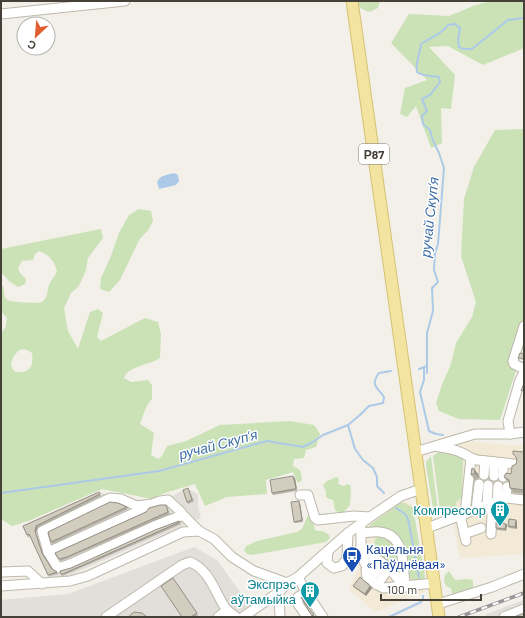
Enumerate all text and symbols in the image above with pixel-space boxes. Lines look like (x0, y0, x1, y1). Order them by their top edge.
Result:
north arrow (16, 16, 56, 56)
text: С (25, 38, 38, 53)
road number: Р87 (359, 144, 389, 164)
water label: ручай Скупʼя (416, 175, 442, 259)
water label: ручай Скупʼя (176, 425, 260, 463)
building icon: Компрессор (489, 499, 511, 527)
place label: Компрессор (413, 502, 486, 518)
place label: Кацельня «Паўднёвая» (366, 541, 446, 572)
bus stop icon: Кацельня «Паўднёвая» (341, 545, 363, 573)
place label: Экспрэс аўтамыйка (230, 576, 297, 607)
scale bar (381, 576, 481, 602)
building icon: Экспрэс аўтамыйка (299, 580, 321, 608)
text: 100 m (387, 582, 417, 596)

